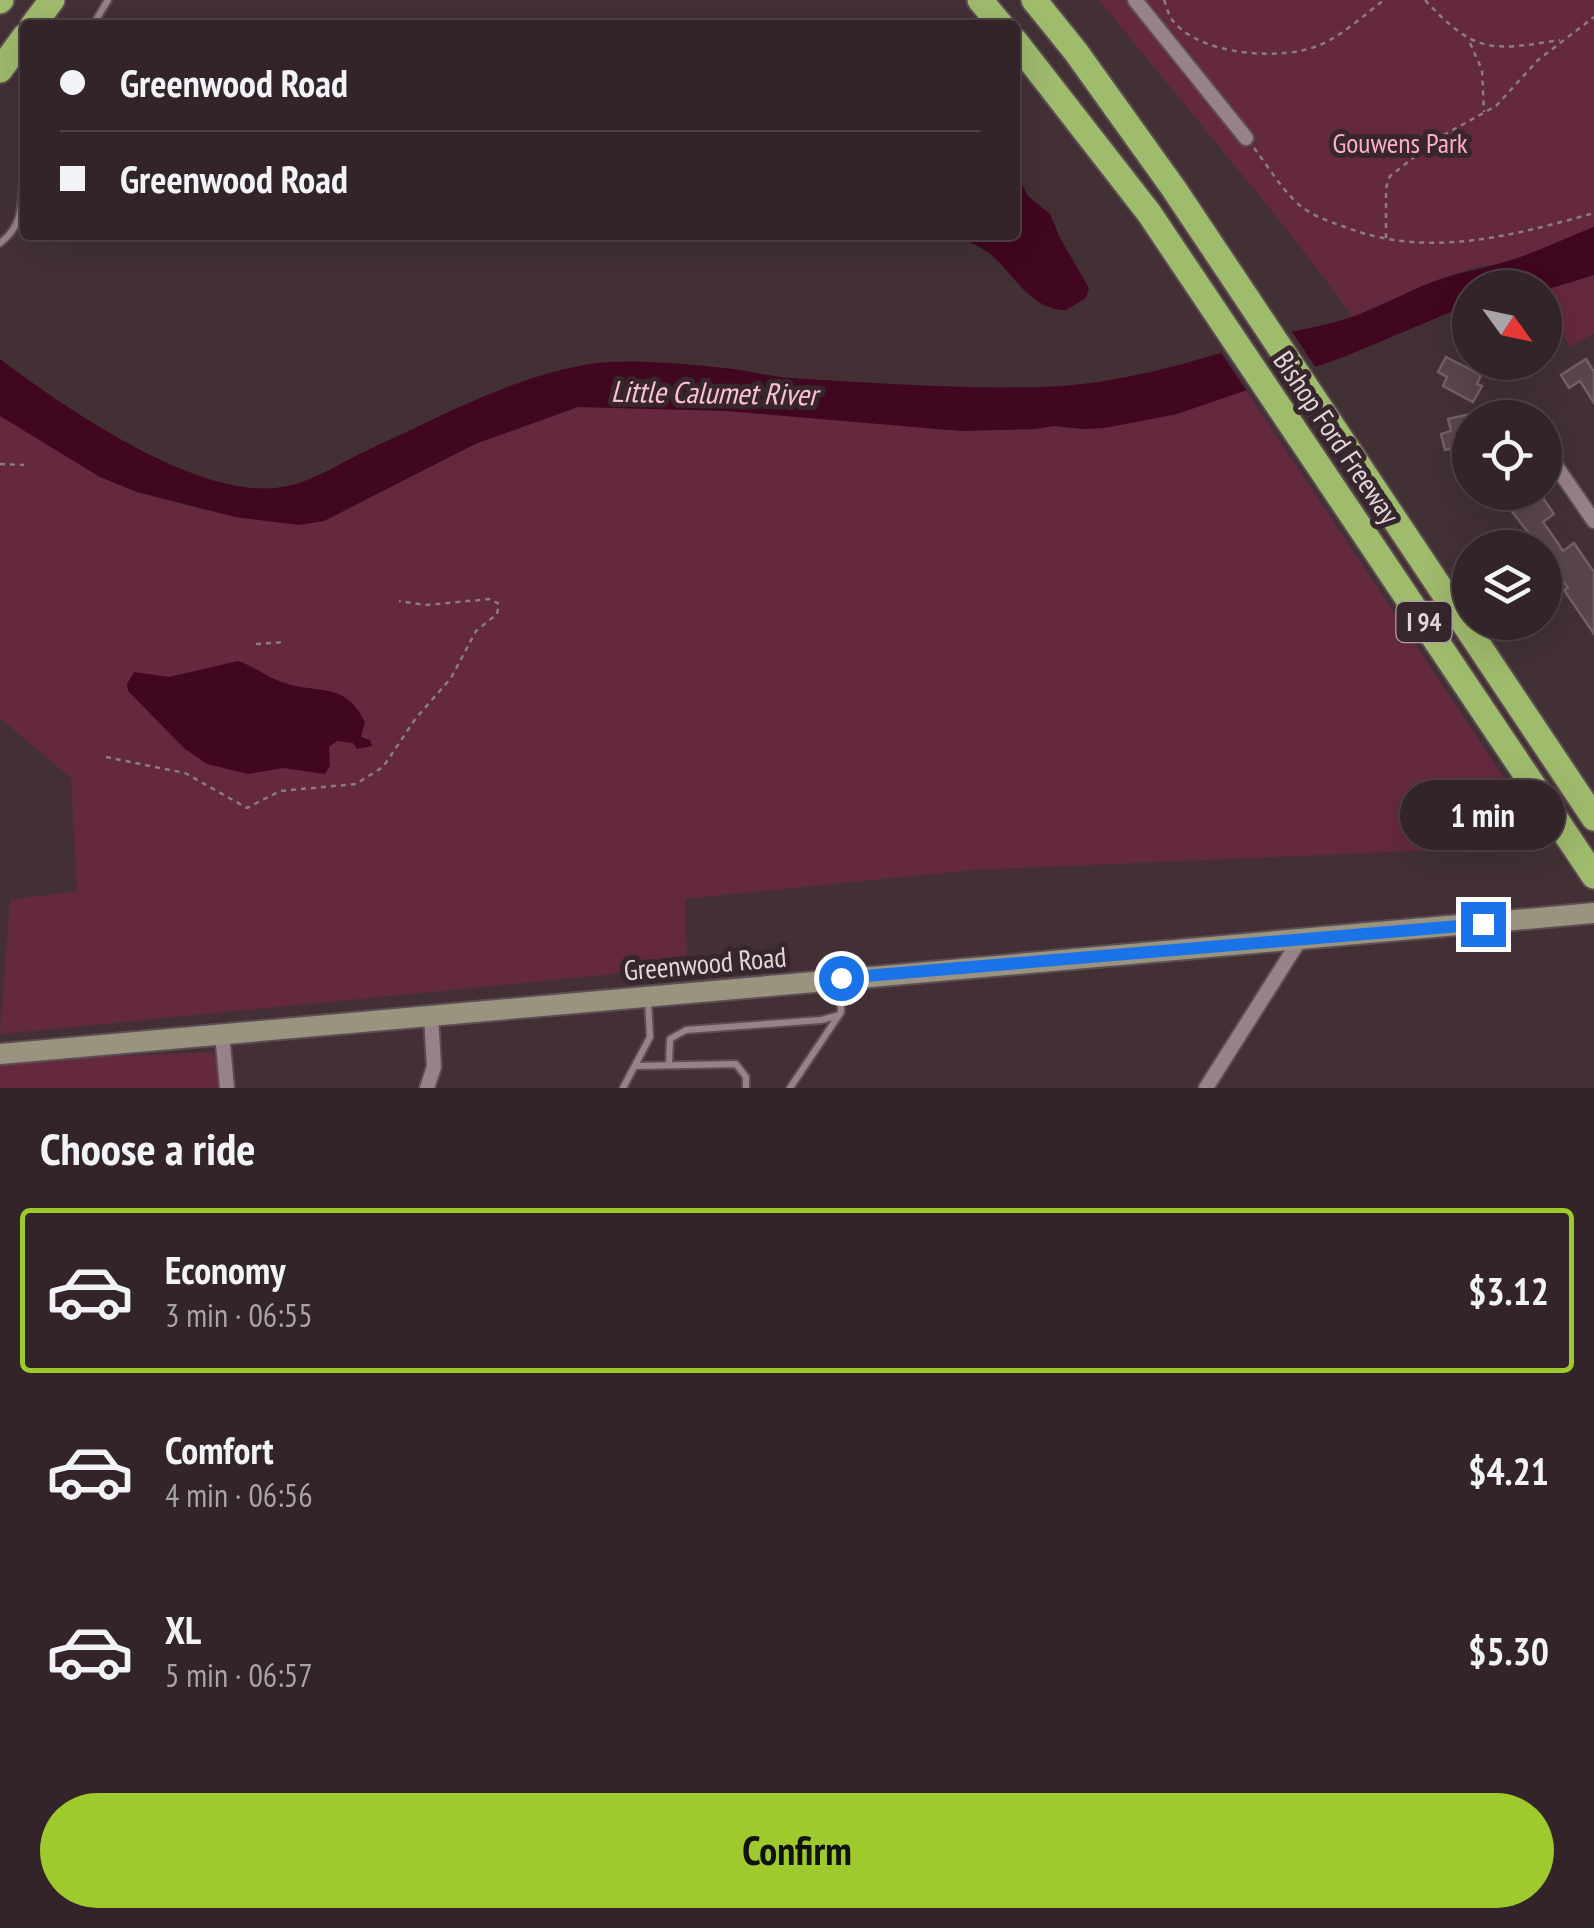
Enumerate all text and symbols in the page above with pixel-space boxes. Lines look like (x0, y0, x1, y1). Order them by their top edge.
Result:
text: Greenwood Road (120, 58, 348, 107)
park label: Gouwens Park (1332, 124, 1468, 161)
text: Greenwood Road (120, 154, 348, 203)
north arrow (1452, 270, 1562, 380)
map controls (1452, 270, 1562, 640)
street label: Bishop Ford Freeway (1266, 343, 1409, 531)
water label: Little Calumet River (611, 371, 821, 413)
button: locate (1452, 400, 1562, 510)
button: layers (1452, 530, 1562, 640)
road number: I 94 (1396, 602, 1452, 642)
callout: 1 min (1400, 779, 1566, 849)
text: 1 min (1450, 794, 1515, 836)
route end (1461, 902, 1506, 947)
street label: Greenwood Road (622, 937, 788, 989)
route start (819, 956, 864, 1001)
text: Choose a ride (40, 1119, 255, 1177)
text: Economy (165, 1245, 285, 1294)
icon: car (45, 1246, 135, 1336)
text: $3.12 (1468, 1266, 1549, 1315)
text: 3 min · 06:55 (165, 1294, 313, 1336)
text: Comfort (165, 1425, 274, 1474)
icon: car (45, 1426, 135, 1516)
text: $4.21 (1468, 1446, 1549, 1495)
text: 4 min · 06:56 (165, 1474, 313, 1516)
text: XL (165, 1605, 201, 1654)
icon: car (45, 1606, 135, 1696)
text: $5.30 (1468, 1626, 1549, 1675)
text: 5 min · 06:57 (165, 1654, 313, 1696)
button: Confirm (40, 1793, 1554, 1908)

